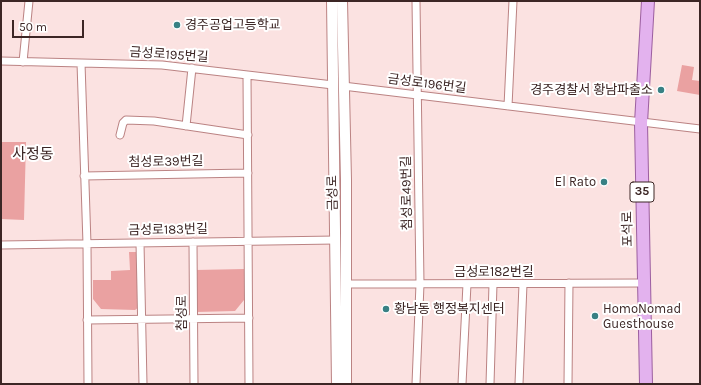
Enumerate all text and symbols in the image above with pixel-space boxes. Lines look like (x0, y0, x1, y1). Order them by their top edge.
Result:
scale bar (14, 12, 86, 38)
place label: 경주공업고등학교 (185, 17, 281, 33)
text: 50 m (19, 20, 47, 34)
marker: 경주공업고등학교 (172, 20, 182, 30)
street label: 금성로195번길 (129, 44, 209, 66)
street label: 금성로196번길 (387, 71, 467, 97)
place label: 경주경찰서 황남파출소 (530, 82, 653, 98)
marker: 경주경찰서 황남파출소 (656, 85, 666, 95)
district label: 사정동 (12, 146, 54, 164)
street label: 첨성로39번길 (128, 154, 204, 170)
street label: 첨성로49번길 (399, 156, 415, 230)
place label: El Rato (555, 174, 596, 190)
street label: 금성로 (325, 175, 341, 211)
marker: El Rato (599, 177, 609, 187)
road number: 35 (630, 182, 654, 202)
street label: 포석로 (620, 211, 636, 247)
street label: 금성로183번길 (128, 222, 208, 238)
street label: 금성로182번길 (454, 264, 534, 280)
street label: 첨성로 (174, 295, 190, 331)
place label: 황남동 행정복지센터 (394, 301, 505, 317)
place label: HomoNomad Guesthouse (603, 301, 681, 332)
marker: 황남동 행정복지센터 (381, 304, 391, 314)
marker: HomoNomad Guesthouse (590, 311, 600, 321)

